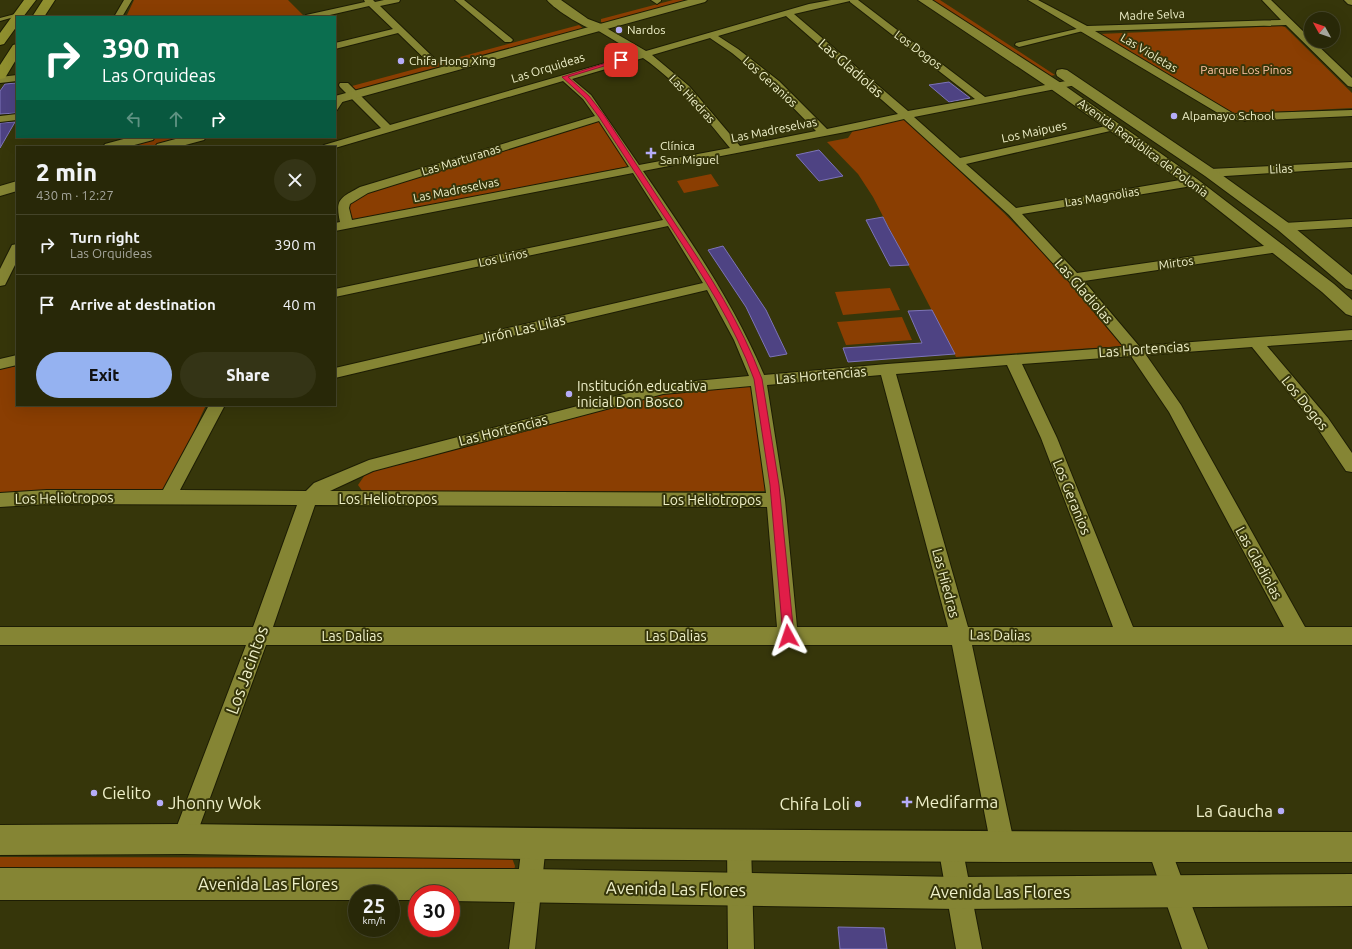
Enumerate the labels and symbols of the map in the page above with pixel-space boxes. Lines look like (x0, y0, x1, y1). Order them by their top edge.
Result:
street label: Madre Selva (1119, 7, 1185, 22)
north arrow (1304, 12, 1340, 48)
place label: Nardos (627, 23, 666, 36)
marker: Nardos (614, 25, 624, 35)
street label: Los Dogos (892, 28, 944, 72)
street label: Las Violetas (1118, 31, 1180, 75)
street label: Las Gladiolas (815, 36, 887, 100)
pin (604, 43, 638, 77)
street label: Las Orquideas (510, 50, 586, 85)
place label: Chifa Hong Xing (409, 54, 496, 67)
street label: Los Geranios (741, 54, 800, 109)
marker: Chifa Hong Xing (396, 56, 406, 66)
park label: Parque Los Pinos (1200, 63, 1292, 76)
street label: Las Hiedras (667, 72, 718, 125)
street label: Avenida República de Polonia (1076, 96, 1211, 199)
place label: Alpamayo School (1182, 109, 1274, 122)
marker: Alpamayo School (1169, 111, 1179, 121)
street label: Las Madreselvas (730, 115, 818, 144)
street label: Los Maipues (1000, 118, 1068, 145)
place label: Clínica San Miguel (660, 139, 719, 166)
street label: Las Marturanas (420, 141, 502, 178)
marker: Clínica San Miguel (645, 147, 657, 159)
street label: Lilas (1269, 161, 1293, 176)
street label: Las Madreselvas (412, 175, 500, 204)
street label: Las Magnolias (1064, 184, 1140, 209)
street label: Los Lirios (477, 246, 529, 269)
street label: Mirtos (1158, 254, 1194, 271)
street label: Las Gladiolas (1052, 255, 1116, 327)
street label: Jirón Las Lilas (479, 312, 567, 346)
street label: Las Hortencias (1098, 338, 1190, 360)
street label: Las Hortencias (775, 363, 867, 387)
street label: Los Dogos (1278, 373, 1332, 433)
place label: Institución educativa inicial Don Bosco (577, 378, 707, 410)
marker: Institución educativa inicial Don Bosco (564, 389, 574, 399)
street label: Las Hortencias (457, 411, 549, 449)
street label: Los Geranios (1050, 457, 1094, 537)
street label: Los Heliotropos (14, 489, 114, 507)
street label: Los Heliotropos (339, 491, 437, 507)
street label: Los Heliotropos (663, 492, 761, 508)
street label: Las Gladiolas (1232, 524, 1286, 602)
street label: Las Hiedras (929, 547, 963, 619)
position arrow (767, 615, 809, 657)
street label: Los Jacintos (222, 623, 271, 717)
street label: Las Dalias (969, 626, 1031, 644)
street label: Las Dalias (321, 628, 383, 644)
street label: Las Dalias (645, 628, 707, 644)
place label: Cielito (102, 783, 151, 802)
marker: Cielito (89, 788, 99, 798)
place label: Medifarma (915, 792, 998, 811)
place label: Jhonny Wok (168, 793, 262, 812)
place label: Chifa Loli (779, 794, 850, 813)
marker: Medifarma (902, 797, 912, 807)
marker: Jhonny Wok (155, 798, 165, 808)
marker: Chifa Loli (853, 799, 863, 809)
place label: La Gaucha (1196, 801, 1273, 820)
marker: La Gaucha (1276, 806, 1286, 816)
street label: Avenida Las Flores (198, 874, 338, 893)
street label: Avenida Las Flores (606, 878, 746, 899)
street label: Avenida Las Flores (930, 882, 1070, 901)
speed limit sign: 30 (408, 885, 460, 937)

